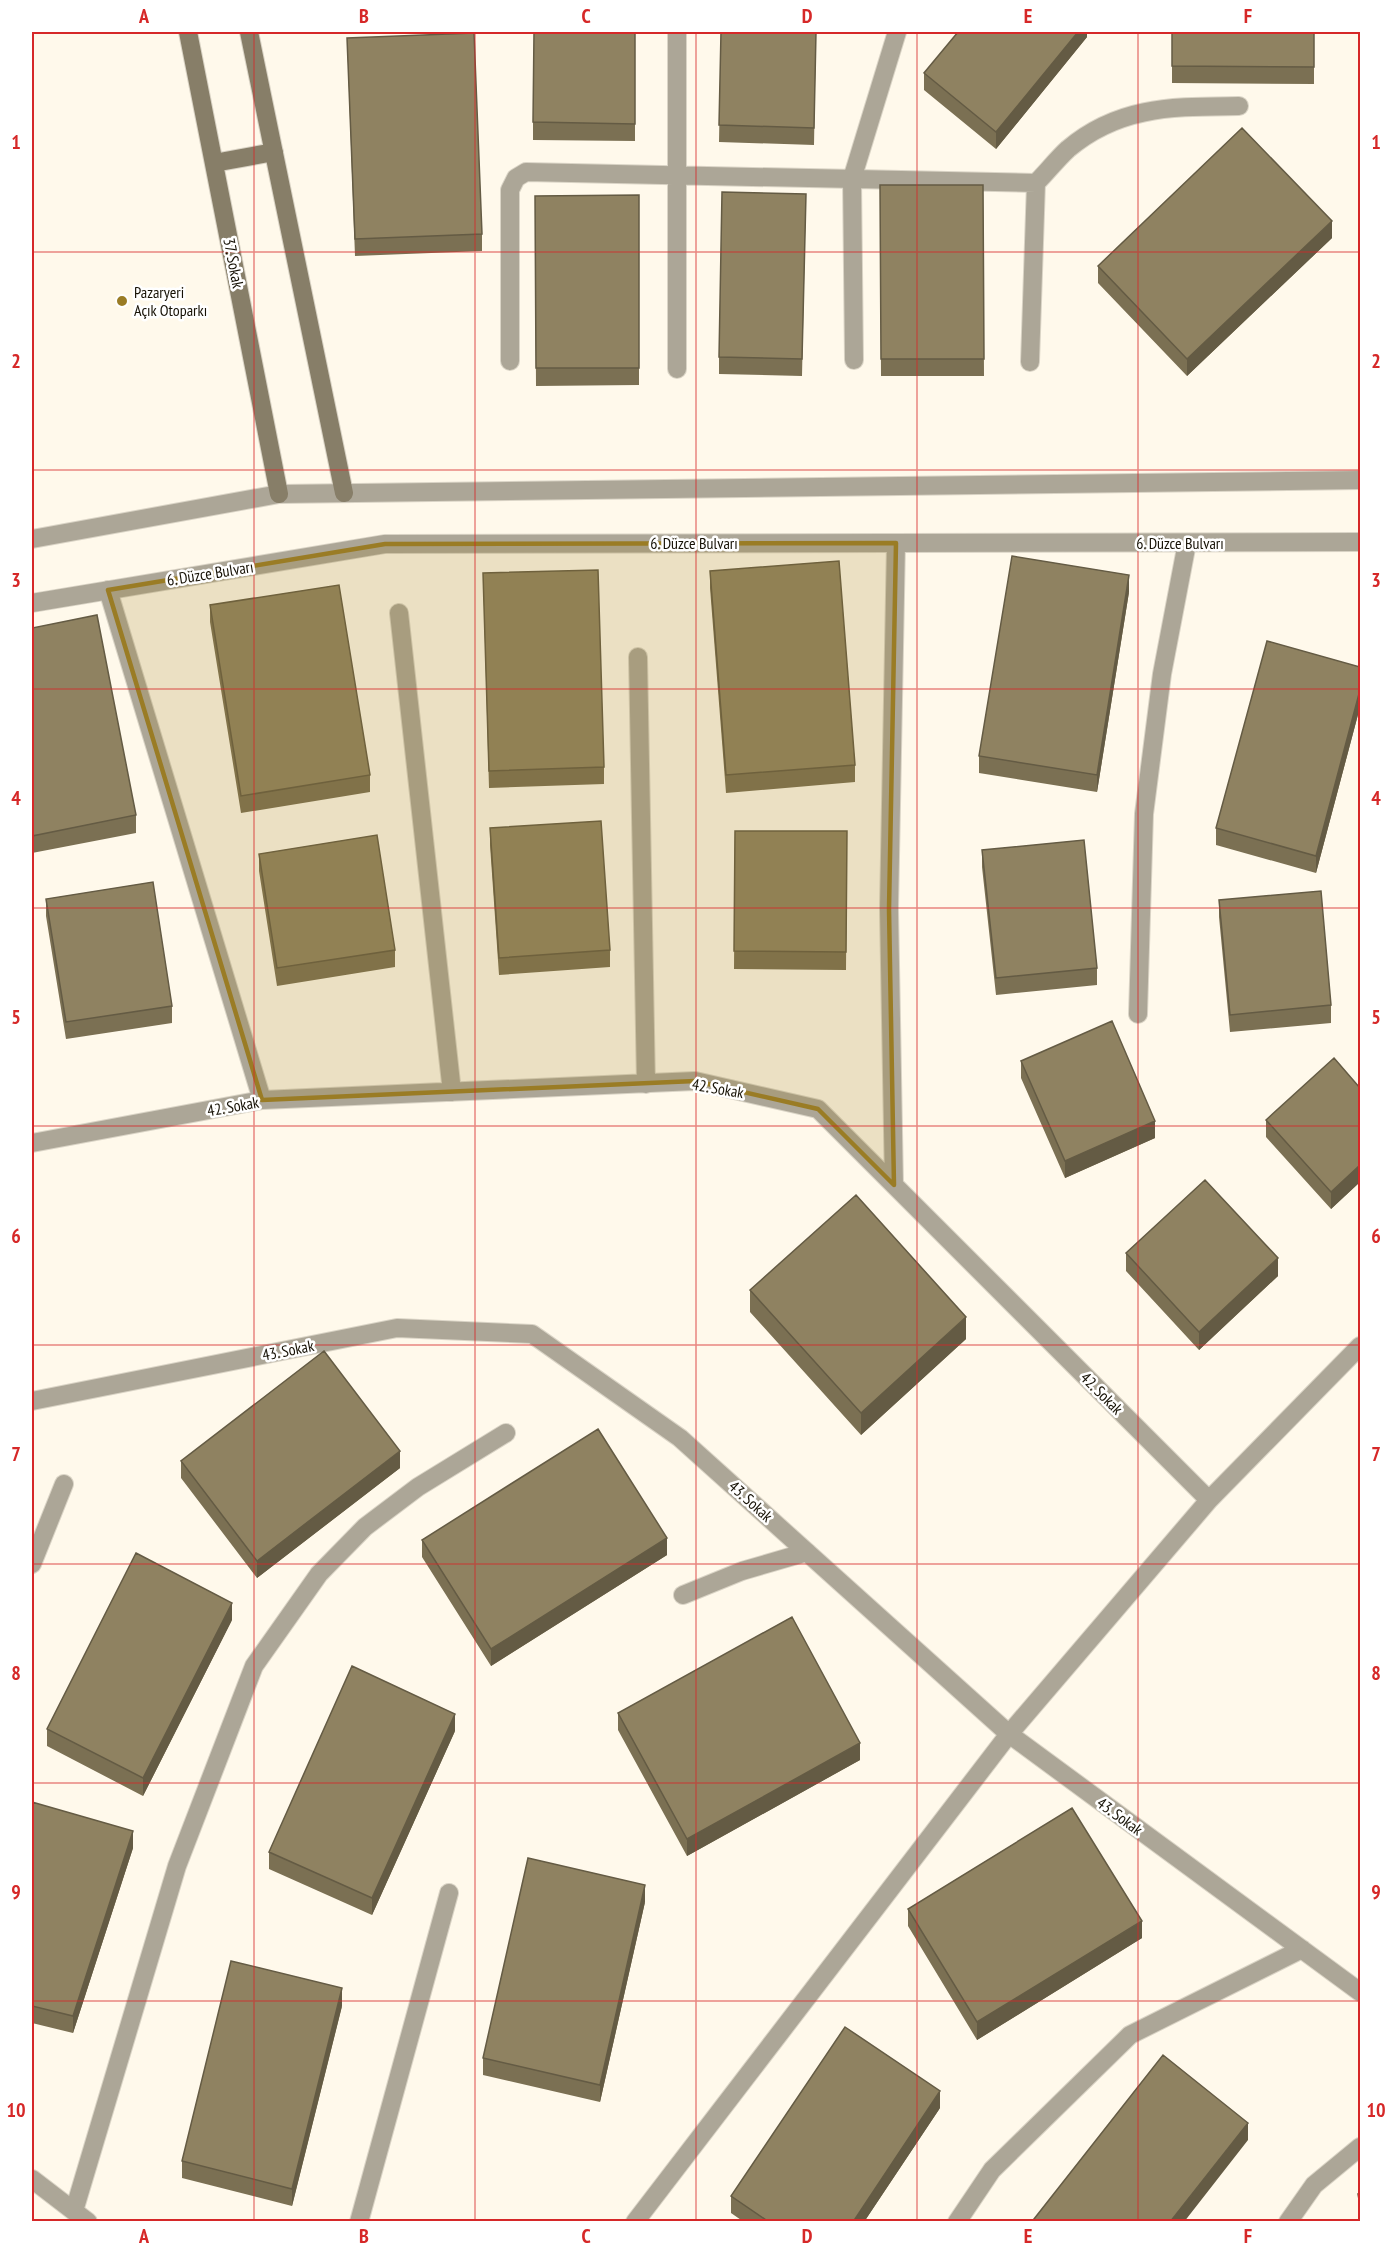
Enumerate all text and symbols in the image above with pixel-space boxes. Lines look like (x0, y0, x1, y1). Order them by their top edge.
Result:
text: A (138, 3, 150, 29)
text: B (359, 3, 369, 29)
text: C (581, 3, 591, 29)
text: D (802, 3, 813, 29)
text: E (1024, 3, 1032, 29)
text: F (1244, 3, 1252, 29)
text: 1 (11, 129, 21, 155)
text: 1 (1371, 129, 1381, 155)
street label: 37. Sokak (219, 236, 249, 291)
place label: Pazaryeri Açık Otoparkı (134, 282, 207, 320)
marker: Pazaryeri Açık Otoparkı (115, 294, 129, 308)
text: 2 (11, 348, 21, 374)
text: 2 (1371, 348, 1381, 374)
street label: 6. Düzce Bulvarı (650, 533, 738, 553)
street label: 6. Düzce Bulvarı (1136, 533, 1224, 553)
street label: 6. Düzce Bulvarı (165, 556, 255, 590)
text: 3 (11, 567, 21, 593)
text: 3 (1371, 567, 1381, 593)
text: 4 (11, 785, 21, 811)
text: 4 (1371, 785, 1381, 811)
text: 5 (11, 1004, 21, 1030)
text: 5 (1371, 1004, 1381, 1030)
street label: 42. Sokak (691, 1074, 746, 1103)
street label: 42. Sokak (206, 1091, 261, 1120)
text: 6 (11, 1223, 21, 1249)
text: 6 (1371, 1223, 1381, 1249)
street label: 43. Sokak (260, 1335, 316, 1365)
street label: 42. Sokak (1076, 1367, 1128, 1419)
text: 7 (11, 1441, 21, 1467)
text: 7 (1371, 1441, 1381, 1467)
street label: 43. Sokak (725, 1476, 778, 1526)
text: 8 (11, 1660, 21, 1686)
text: 8 (1371, 1660, 1381, 1686)
street label: 43. Sokak (1093, 1793, 1148, 1840)
text: 9 (11, 1879, 21, 1905)
text: 9 (1371, 1879, 1381, 1905)
text: 10 (6, 2097, 26, 2123)
text: 10 (1366, 2097, 1386, 2123)
text: A (138, 2223, 150, 2249)
text: B (359, 2223, 369, 2249)
text: C (581, 2223, 591, 2249)
text: D (802, 2223, 813, 2249)
text: E (1024, 2223, 1032, 2249)
text: F (1244, 2223, 1252, 2249)

